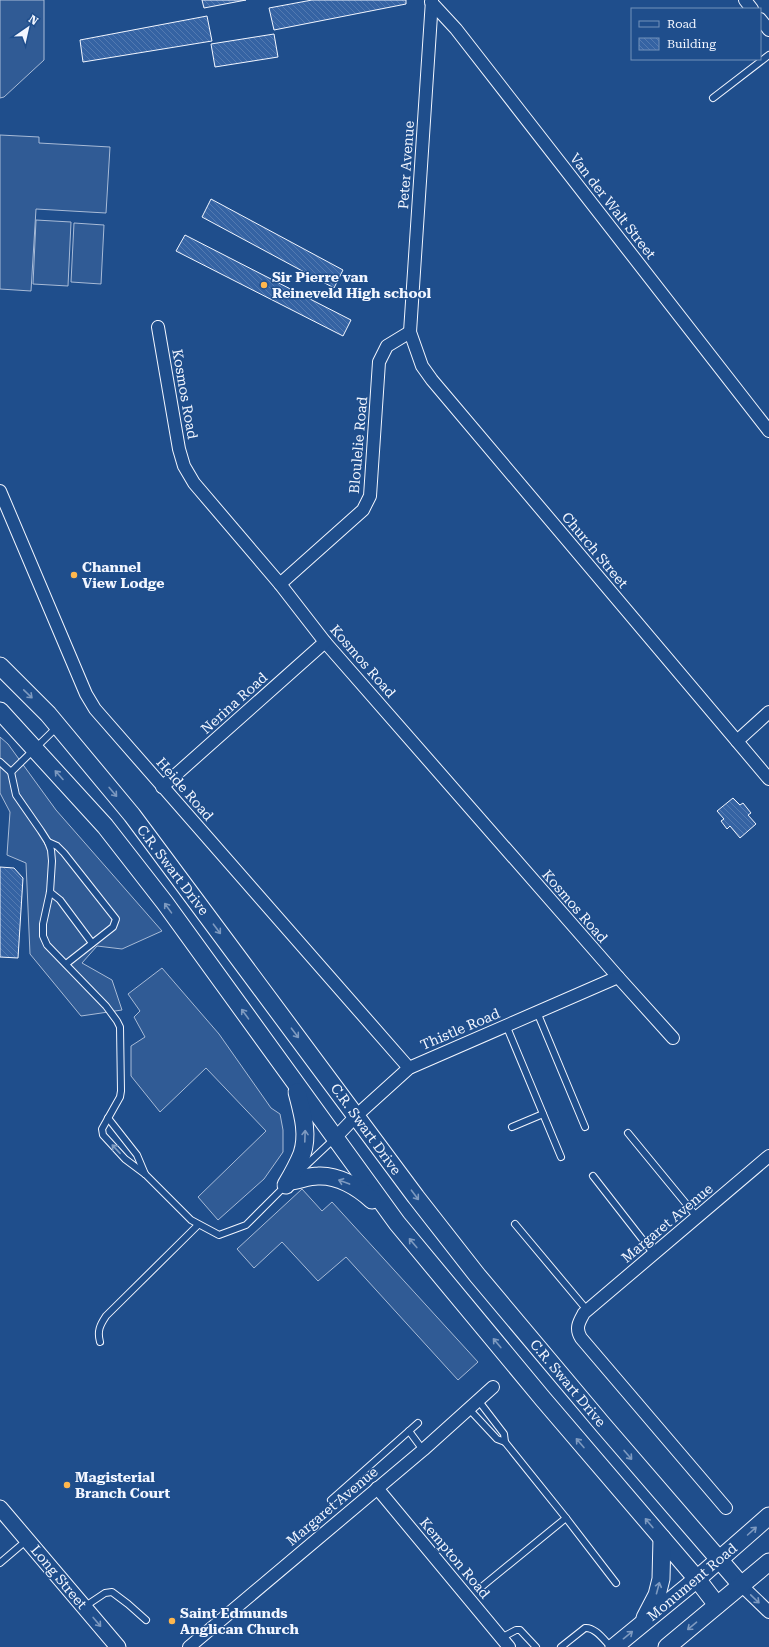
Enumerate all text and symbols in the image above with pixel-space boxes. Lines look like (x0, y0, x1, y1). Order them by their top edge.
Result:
north arrow (8, 8, 48, 48)
legend (631, 8, 761, 60)
text: N (26, 12, 41, 28)
text: Road (667, 17, 697, 31)
text: Building (667, 37, 716, 51)
street label: Peter Avenue (395, 120, 417, 210)
street label: Van der Walt Street (567, 150, 659, 262)
place label: Sir Pierre van Reineveld High school (272, 269, 432, 301)
marker: Sir Pierre van Reineveld High school (259, 280, 269, 290)
street label: Kosmos Road (169, 348, 201, 440)
street label: Bloulelie Road (346, 396, 370, 494)
street label: Church Street (559, 509, 631, 591)
place label: Channel View Lodge (82, 559, 164, 591)
marker: Channel View Lodge (69, 570, 79, 580)
street label: Kosmos Road (327, 621, 399, 701)
street label: Nerina Road (198, 669, 270, 737)
one-way arrow (23, 689, 33, 699)
street label: Heide Road (153, 754, 217, 824)
one-way arrow (55, 770, 64, 781)
one-way arrow (108, 786, 117, 797)
street label: C.R. Swart Drive (134, 822, 212, 919)
street label: Kosmos Road (539, 866, 611, 946)
one-way arrow (164, 903, 172, 914)
one-way arrow (213, 923, 221, 934)
street label: Thistle Road (418, 1005, 502, 1053)
one-way arrow (240, 1008, 249, 1019)
one-way arrow (291, 1027, 299, 1038)
street label: C.R. Swart Drive (328, 1080, 405, 1178)
one-way arrow (301, 1130, 309, 1143)
one-way arrow (111, 1144, 121, 1154)
one-way arrow (338, 1178, 351, 1185)
street label: Margaret Avenue (618, 1180, 716, 1266)
one-way arrow (411, 1190, 419, 1201)
one-way arrow (409, 1238, 418, 1249)
street label: C.R. Swart Drive (527, 1336, 609, 1430)
one-way arrow (492, 1338, 501, 1349)
one-way arrow (576, 1438, 585, 1448)
one-way arrow (624, 1449, 633, 1460)
street label: Margaret Avenue (283, 1463, 381, 1549)
place label: Magisterial Branch Court (75, 1469, 171, 1501)
marker: Magisterial Branch Court (62, 1480, 72, 1490)
street label: Kempton Road (417, 1514, 493, 1602)
one-way arrow (644, 1518, 653, 1528)
one-way arrow (747, 1526, 757, 1536)
street label: Monument Road (644, 1540, 740, 1624)
street label: Long Street (28, 1542, 90, 1612)
one-way arrow (655, 1582, 663, 1595)
one-way arrow (750, 1594, 760, 1604)
place label: Saint Edmunds Anglican Church (180, 1605, 299, 1637)
marker: Saint Edmunds Anglican Church (167, 1616, 177, 1626)
one-way arrow (92, 1617, 101, 1627)
one-way arrow (687, 1622, 697, 1631)
one-way arrow (623, 1631, 633, 1640)

